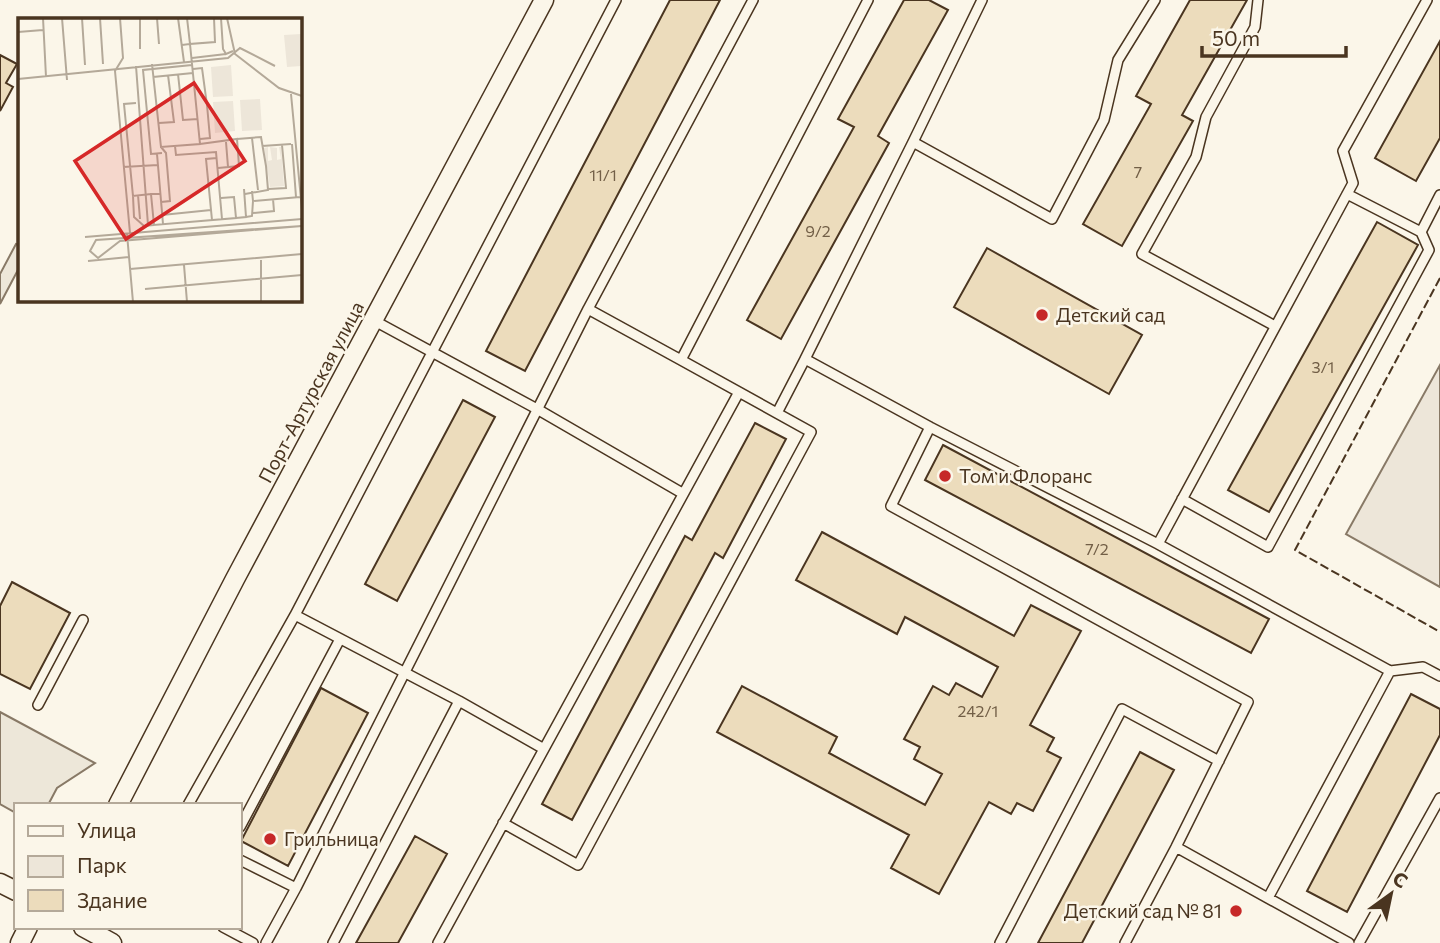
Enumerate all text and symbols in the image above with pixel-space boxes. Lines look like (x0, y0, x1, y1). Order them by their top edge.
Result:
scale bar (1202, 14, 1346, 58)
inset map (18, 18, 301, 301)
text: 50 m (1212, 25, 1260, 50)
house number: 7 (1134, 162, 1142, 181)
house number: 11/1 (589, 165, 617, 184)
house number: 9/2 (805, 221, 831, 240)
street label: Порт-Артурская улица (253, 297, 368, 486)
place label: Детский сад (1056, 303, 1165, 326)
marker: Детский сад (1034, 307, 1050, 323)
house number: 3/1 (1312, 357, 1334, 376)
place label: Том и Флоранс (959, 464, 1092, 487)
marker: Том и Флоранс (937, 468, 953, 484)
house number: 7/2 (1085, 539, 1109, 558)
house number: 242/1 (958, 701, 998, 720)
legend (14, 803, 242, 929)
text: Улица (77, 817, 136, 842)
place label: Грильница (284, 827, 379, 850)
marker: Грильница (262, 831, 278, 847)
text: Парк (77, 852, 127, 877)
north arrow (1356, 859, 1426, 929)
text: С (1389, 866, 1412, 893)
text: Здание (77, 887, 147, 912)
place label: Детский сад № 81 (1064, 899, 1222, 922)
marker: Детский сад № 81 (1228, 903, 1244, 919)

